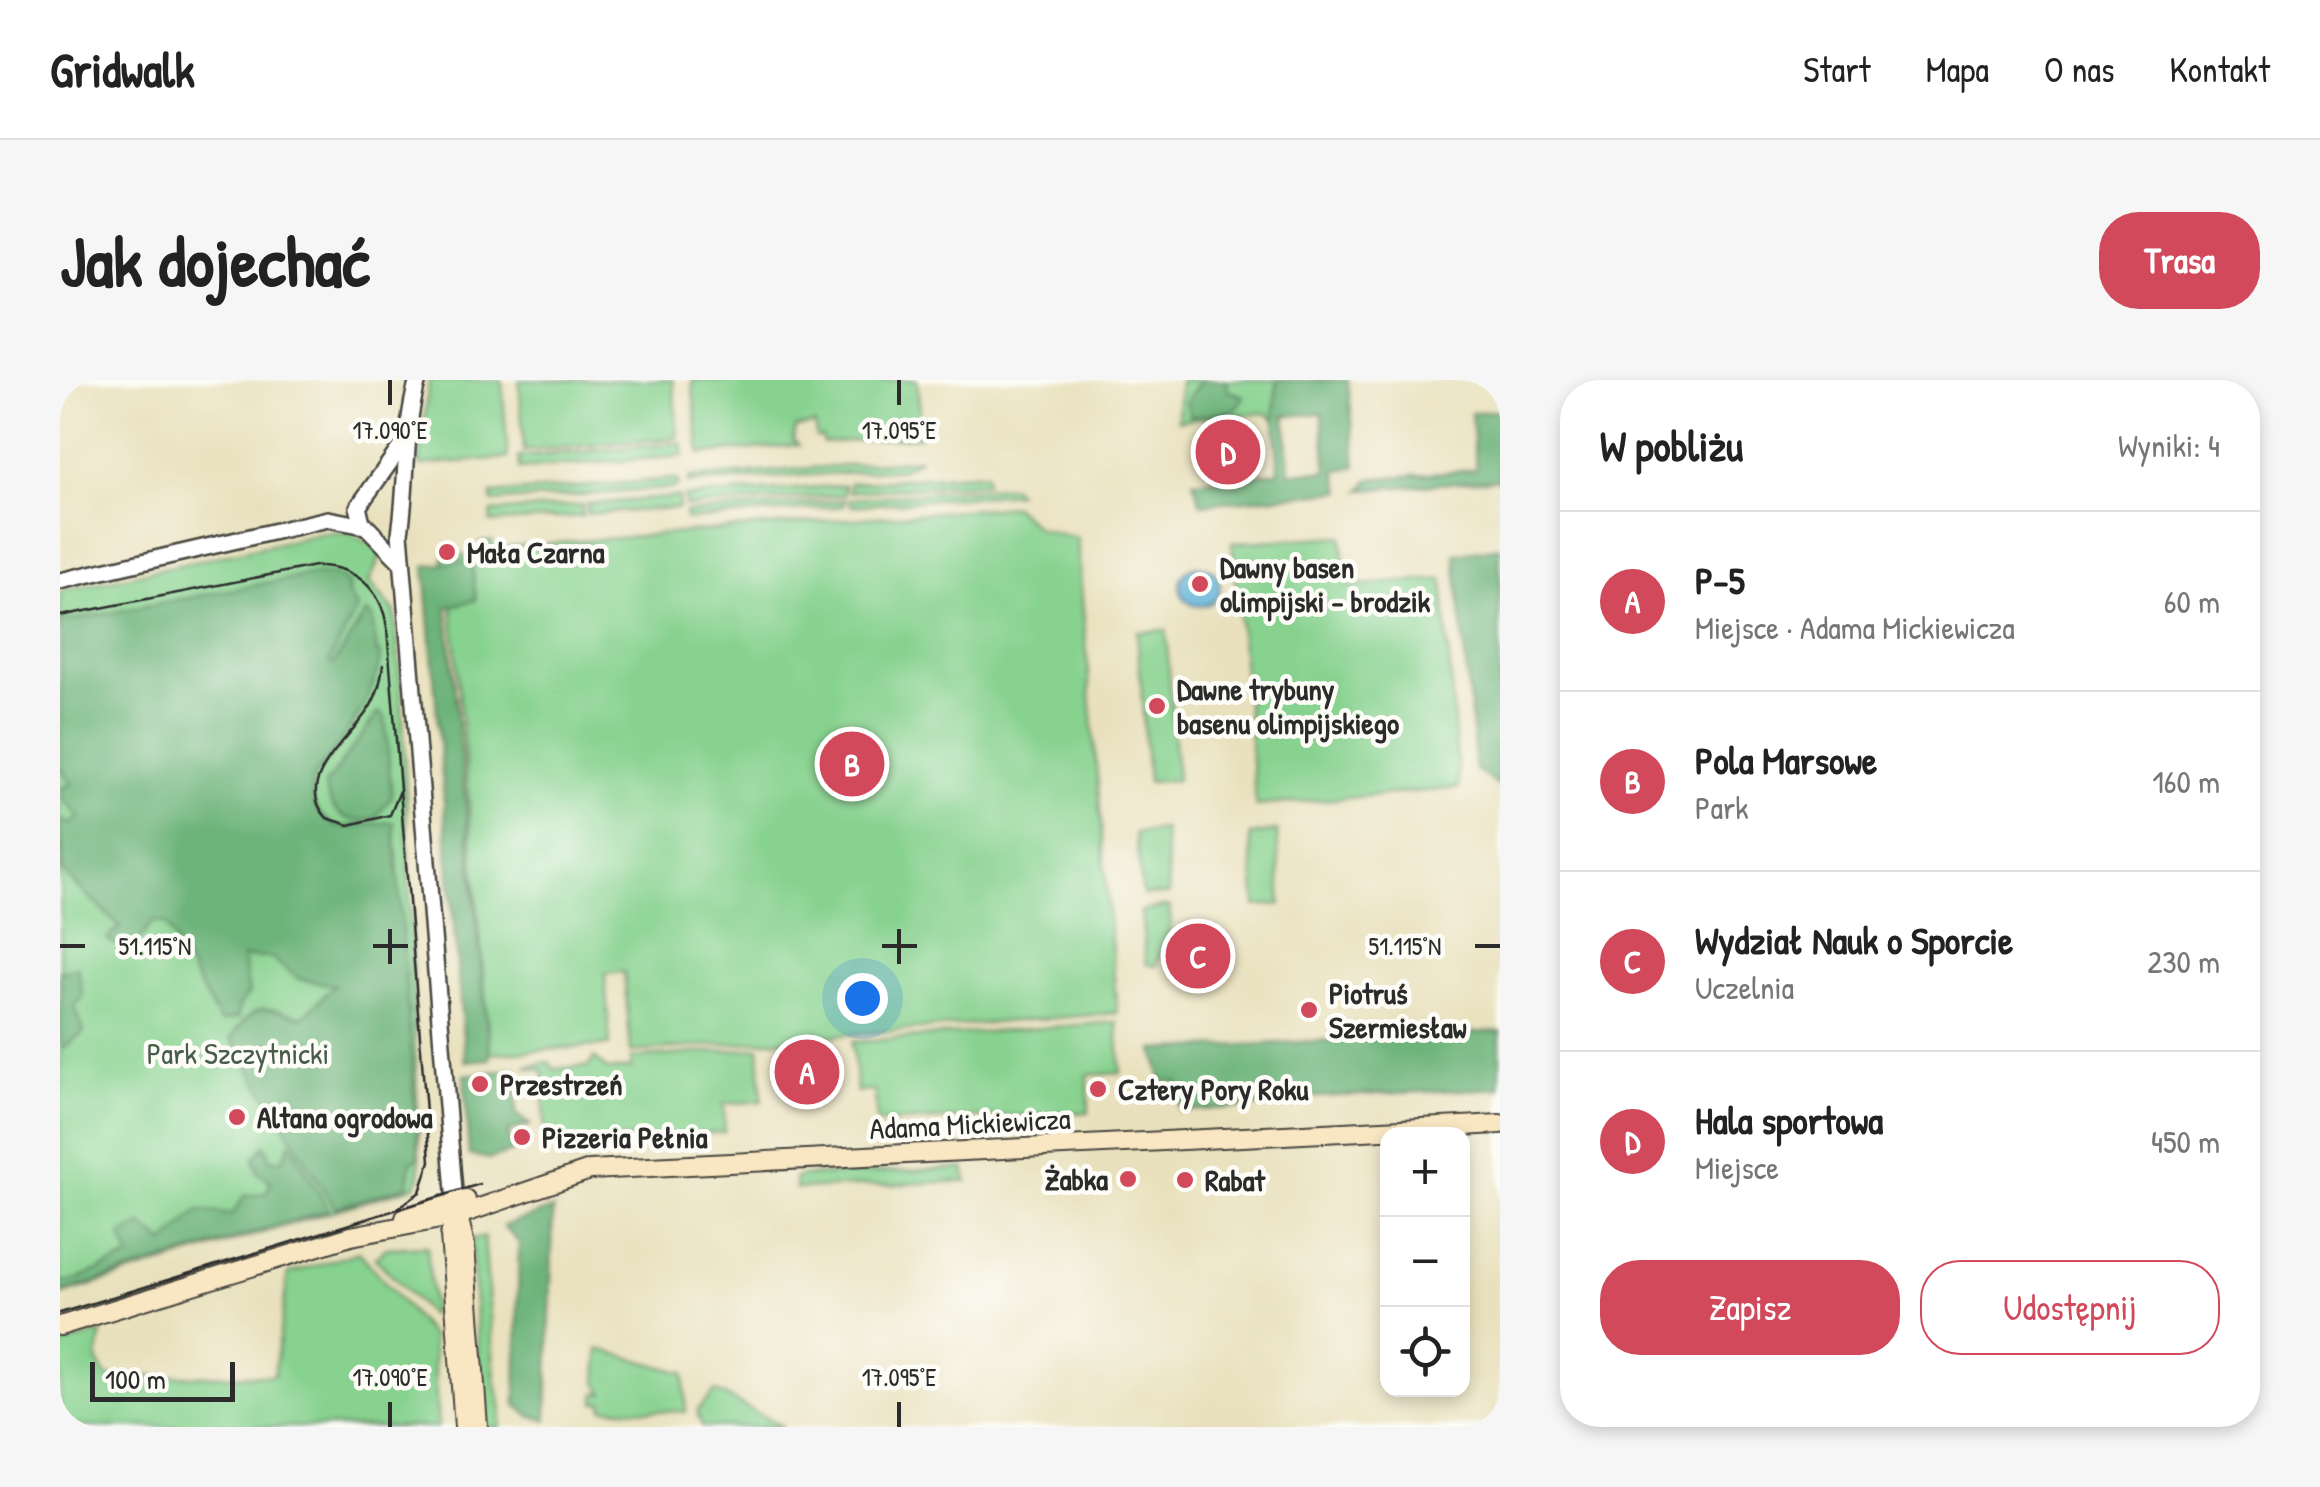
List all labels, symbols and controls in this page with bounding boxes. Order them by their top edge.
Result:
text: Gridwalk [50,37,195,102]
text: Start [1803,46,1871,93]
text: Mapa [1926,46,1989,93]
text: O nas [2044,46,2114,93]
text: Kontakt [2169,46,2270,93]
button: Trasa [2099,212,2260,309]
text: Jak dojechać [60,213,369,308]
text: 17.090°E [352,413,428,447]
text: 17.095°E [862,413,936,447]
pin: D [1196,414,1260,490]
text: W pobliżu [1600,417,1743,474]
text: Wyniki: 4 [2118,424,2220,467]
place label: Mała Czarna [467,532,605,572]
marker: Mała Czarna [436,541,458,563]
place label: Dawny basen olimpijski - brodzik [1220,547,1431,622]
text: P-5 [1695,554,1745,606]
marker: Dawny basen olimpijski - brodzik [1189,573,1211,595]
text: A [1625,580,1640,623]
text: 60 m [2164,580,2220,623]
text: Miejsce · Adama Mickiewicza [1695,606,2015,649]
place label: Dawne trybuny basenu olimpijskiego [1177,669,1399,744]
marker: Dawne trybuny basenu olimpijskiego [1146,695,1168,717]
pin: B [820,726,884,802]
text: Pola Marsowe [1695,734,1877,786]
text: B [1624,760,1641,803]
text: 160 m [2152,760,2220,803]
text: Park [1695,786,1749,829]
text: Wydział Nauk o Sporcie [1695,914,2013,966]
pin: C [1166,918,1230,994]
text: 51.115°N [119,929,191,963]
text: 51.115°N [1369,929,1441,963]
text: C [1624,940,1641,983]
text: 230 m [2147,940,2220,983]
text: Uczelnia [1695,966,1794,1009]
your location [837,973,888,1024]
place label: Piotruś Szermiesław [1329,973,1467,1047]
marker: Piotruś Szermiesław [1298,999,1320,1021]
park label: Park Szczytnicki [147,1033,329,1073]
pin: A [774,1034,840,1110]
place label: Przestrzeń [500,1064,623,1104]
place label: Cztery Pory Roku [1118,1069,1309,1110]
marker: Przestrzeń [469,1073,491,1095]
marker: Cztery Pory Roku [1087,1078,1109,1100]
text: Hala sportowa [1695,1094,1883,1146]
place label: Altana ogrodowa [257,1097,433,1138]
street label: Adama Mickiewicza [868,1098,1072,1148]
marker: Altana ogrodowa [226,1106,248,1128]
place label: Pizzeria Pełnia [542,1117,708,1157]
text: D [1625,1120,1640,1163]
text: 450 m [2151,1120,2220,1163]
marker: Pizzeria Pełnia [511,1126,533,1148]
map controls [1380,1127,1470,1397]
button: + [1380,1127,1470,1217]
text: Miejsce [1695,1146,1779,1189]
place label: Żabka [1044,1159,1108,1199]
place label: Rabat [1205,1160,1267,1200]
marker: Żabka [1117,1168,1139,1190]
marker: Rabat [1174,1169,1196,1191]
button: − [1380,1217,1470,1307]
button: Zapisz [1600,1260,1900,1355]
button: Udostępnij [1920,1260,2220,1355]
button: locate [1380,1307,1470,1397]
scale bar [90,1357,235,1401]
text: 100 m [105,1360,166,1398]
text: 17.090°E [352,1360,428,1394]
text: 17.095°E [862,1360,936,1394]

